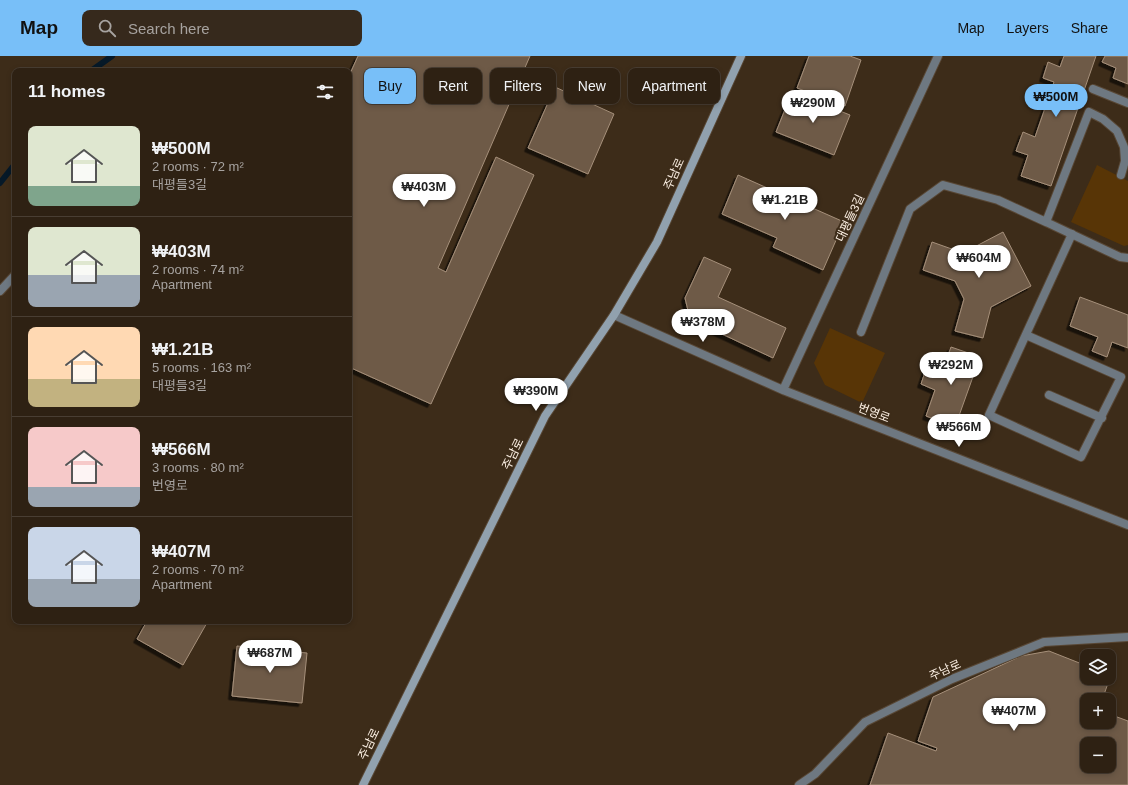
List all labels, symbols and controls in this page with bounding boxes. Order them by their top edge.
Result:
search box [82,10,362,46]
text: Map [20,17,58,38]
icon: search [96,17,118,39]
text: Search here [128,20,210,37]
text: Map [957,20,985,36]
text: Layers [1007,20,1049,36]
text: Share [1071,20,1108,36]
chip: Buy [364,68,416,104]
chip: Rent [424,68,482,104]
chip: Filters [490,68,556,104]
chip: New [564,68,620,104]
chip: Apartment [628,68,720,104]
icon: filters [314,81,336,103]
text: 11 homes [28,82,106,101]
pin: ₩500M [1028,84,1084,118]
text: ₩500M [1034,89,1078,104]
pin: ₩290M [785,90,841,124]
text: ₩290M [791,95,835,110]
text: ₩500M [152,139,211,158]
icon: home [60,142,108,190]
street label: 주남로 [661,156,687,192]
text: 2 rooms · 72 m² [152,159,244,174]
pin: ₩403M [396,174,452,208]
text: 대평들3길 [152,177,207,192]
text: ₩403M [402,179,446,194]
pin: ₩1.21B [752,187,818,221]
text: ₩1.21B [762,192,808,207]
street label: 대평들3길 [833,192,867,244]
text: ₩403M [152,242,211,261]
icon: home [60,243,108,291]
pin: ₩604M [951,245,1007,279]
text: ₩604M [957,250,1001,265]
text: 2 rooms · 74 m² [152,262,244,277]
text: Apartment [152,277,212,292]
pin: ₩378M [675,309,731,343]
text: ₩378M [681,314,725,329]
text: ₩1.21B [152,340,213,359]
icon: home [60,343,108,391]
pin: ₩292M [923,352,979,386]
text: ₩292M [929,357,973,372]
text: 5 rooms · 163 m² [152,360,251,375]
text: 대평들3길 [152,378,207,393]
pin: ₩390M [508,378,564,412]
text: ₩390M [514,383,558,398]
street label: 번영로 [856,401,892,425]
pin: ₩566M [931,414,987,448]
text: ₩566M [937,419,981,434]
street label: 주남로 [499,436,527,472]
text: ₩566M [152,440,211,459]
icon: home [60,443,108,491]
text: 3 rooms · 80 m² [152,460,244,475]
text: 번영로 [152,478,188,493]
text: ₩407M [152,542,211,561]
icon: home [60,543,108,591]
text: 2 rooms · 70 m² [152,562,244,577]
text: Apartment [152,577,212,592]
pin: ₩687M [242,640,298,674]
text: ₩687M [248,645,292,660]
map controls [1080,649,1116,773]
button: layers [1080,649,1116,685]
street label: 주남로 [927,657,963,683]
button: + [1080,693,1116,729]
pin: ₩407M [986,698,1042,732]
text: ₩407M [992,703,1036,718]
street label: 주남로 [355,726,383,762]
button: − [1080,737,1116,773]

